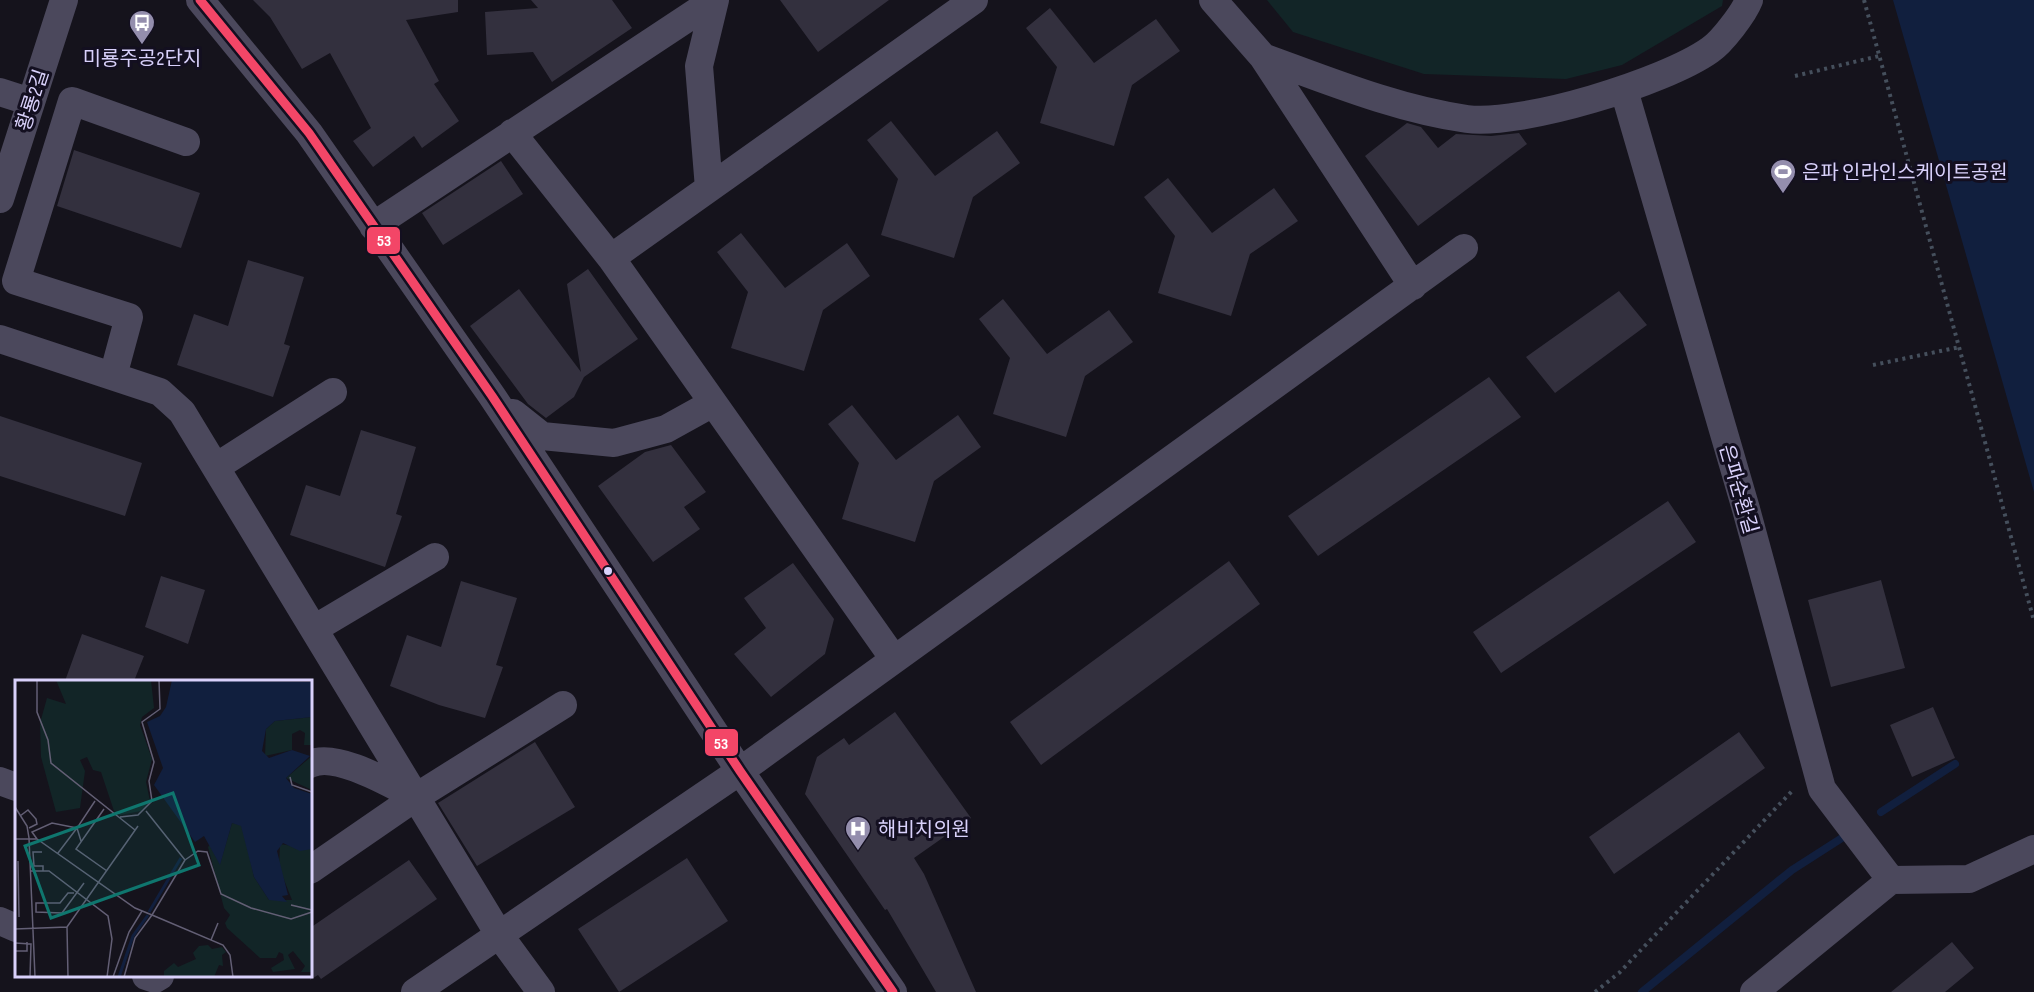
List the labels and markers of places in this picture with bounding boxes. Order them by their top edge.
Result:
bus stop icon: 미룡주공2단지 [127,8,157,46]
place label: 미룡주공2단지 [83,47,201,71]
sports icon: 은파 인라인스케이트공원 [1768,157,1798,195]
place label: 은파 인라인스케이트공원 [1802,161,2008,185]
unlabelled marker [602,565,614,577]
hospital icon: 해비치의원 [843,814,873,852]
place label: 해비치의원 [878,818,970,842]

